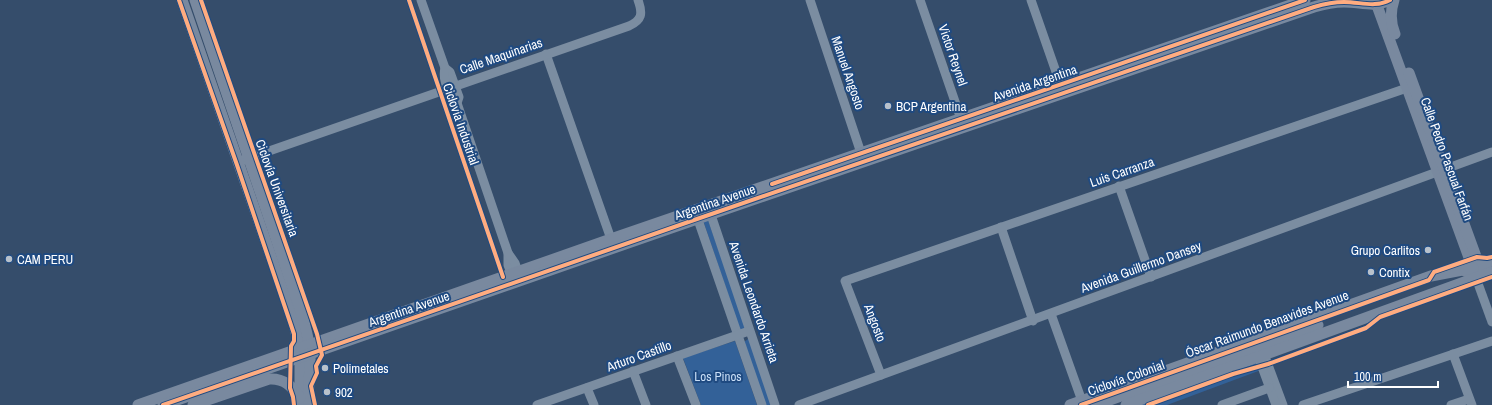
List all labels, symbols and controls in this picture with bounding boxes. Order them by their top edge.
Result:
street label: Victor Reynel [935,22,971,88]
street label: Calle Maquinarias [457,34,545,78]
street label: Manuel Angosto [828,34,869,112]
street label: Avenida Argentina [990,61,1079,106]
street label: Ciclovía Industrial [439,81,483,167]
street label: Calle Pedro Pascual Farfán [1417,95,1477,223]
place label: BCP Argentina [896,98,966,115]
marker: BCP Argentina [883,101,893,111]
street label: Ciclovía Universitaria [251,137,303,239]
street label: Luis Carranza [1088,153,1156,191]
street label: Argentina Avenue [671,180,758,224]
street label: Avenida Guillermo Dansey [1077,237,1204,297]
street label: Avenida Leondardo Arrieta [725,238,783,365]
place label: Grupo Carlitos [1351,242,1420,259]
marker: Grupo Carlitos [1423,245,1433,255]
place label: CAM PERU [17,251,73,268]
marker: CAM PERU [4,254,14,264]
place label: Contix [1379,264,1410,281]
marker: Contix [1366,267,1376,277]
street label: Argentina Avenue [365,287,452,331]
street label: Óscar Raimundo Benavides Avenue [1183,287,1351,361]
street label: Angosto [860,301,890,344]
street label: Arturo Castillo [603,336,674,376]
street label: Ciclovía Colonial [1085,356,1167,400]
place label: Polimetales [333,360,389,377]
marker: Polimetales [320,363,330,373]
scale bar [1348,363,1438,389]
park label: Los Pinos [694,368,742,385]
text: 100 m [1354,369,1381,385]
place label: 902 [335,384,353,401]
marker: 902 [322,387,332,397]

